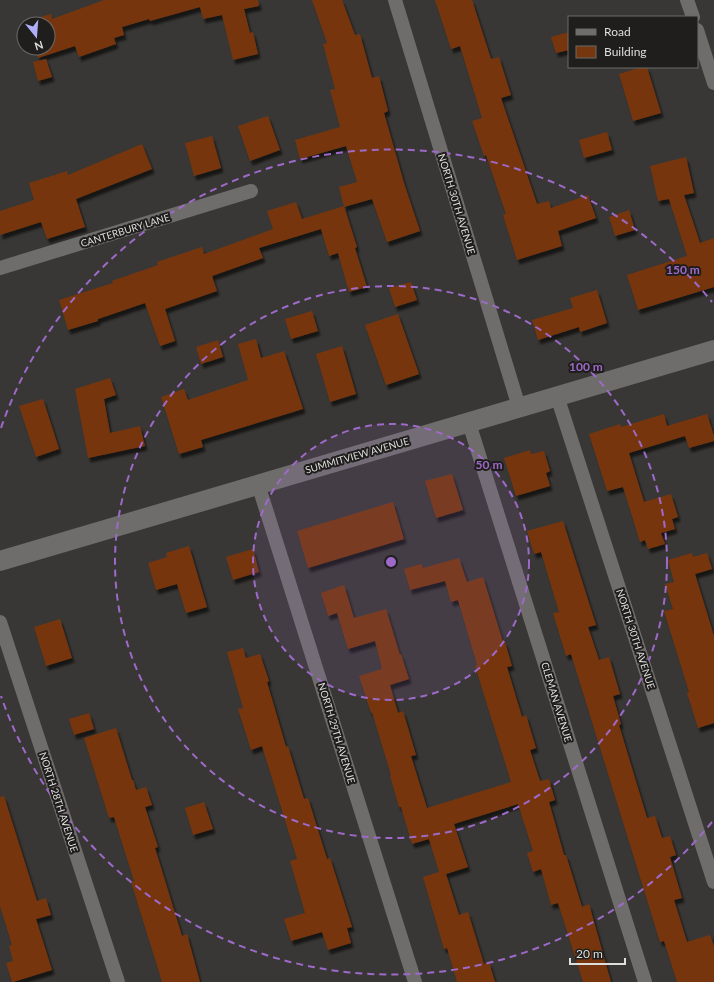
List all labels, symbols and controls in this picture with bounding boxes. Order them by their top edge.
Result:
north arrow [16,16,56,56]
legend [568,16,698,68]
text: Road [604,24,631,39]
text: N [33,39,45,53]
text: Building [604,44,647,59]
street label: NORTH 30TH AVENUE [436,152,478,256]
street label: CANTERBURY LANE [79,211,171,249]
text: 150 m [666,262,700,277]
text: 100 m [569,359,603,374]
street label: SUMMITVIEW AVENUE [304,434,410,476]
text: 50 m [476,457,502,472]
centre of rings [384,555,398,569]
street label: NORTH 30TH AVENUE [614,587,658,691]
street label: CLEMAN AVENUE [539,661,575,744]
street label: NORTH 29TH AVENUE [316,681,358,785]
street label: NORTH 28TH AVENUE [37,750,81,854]
scale bar [570,940,625,966]
text: 20 m [576,946,603,961]

